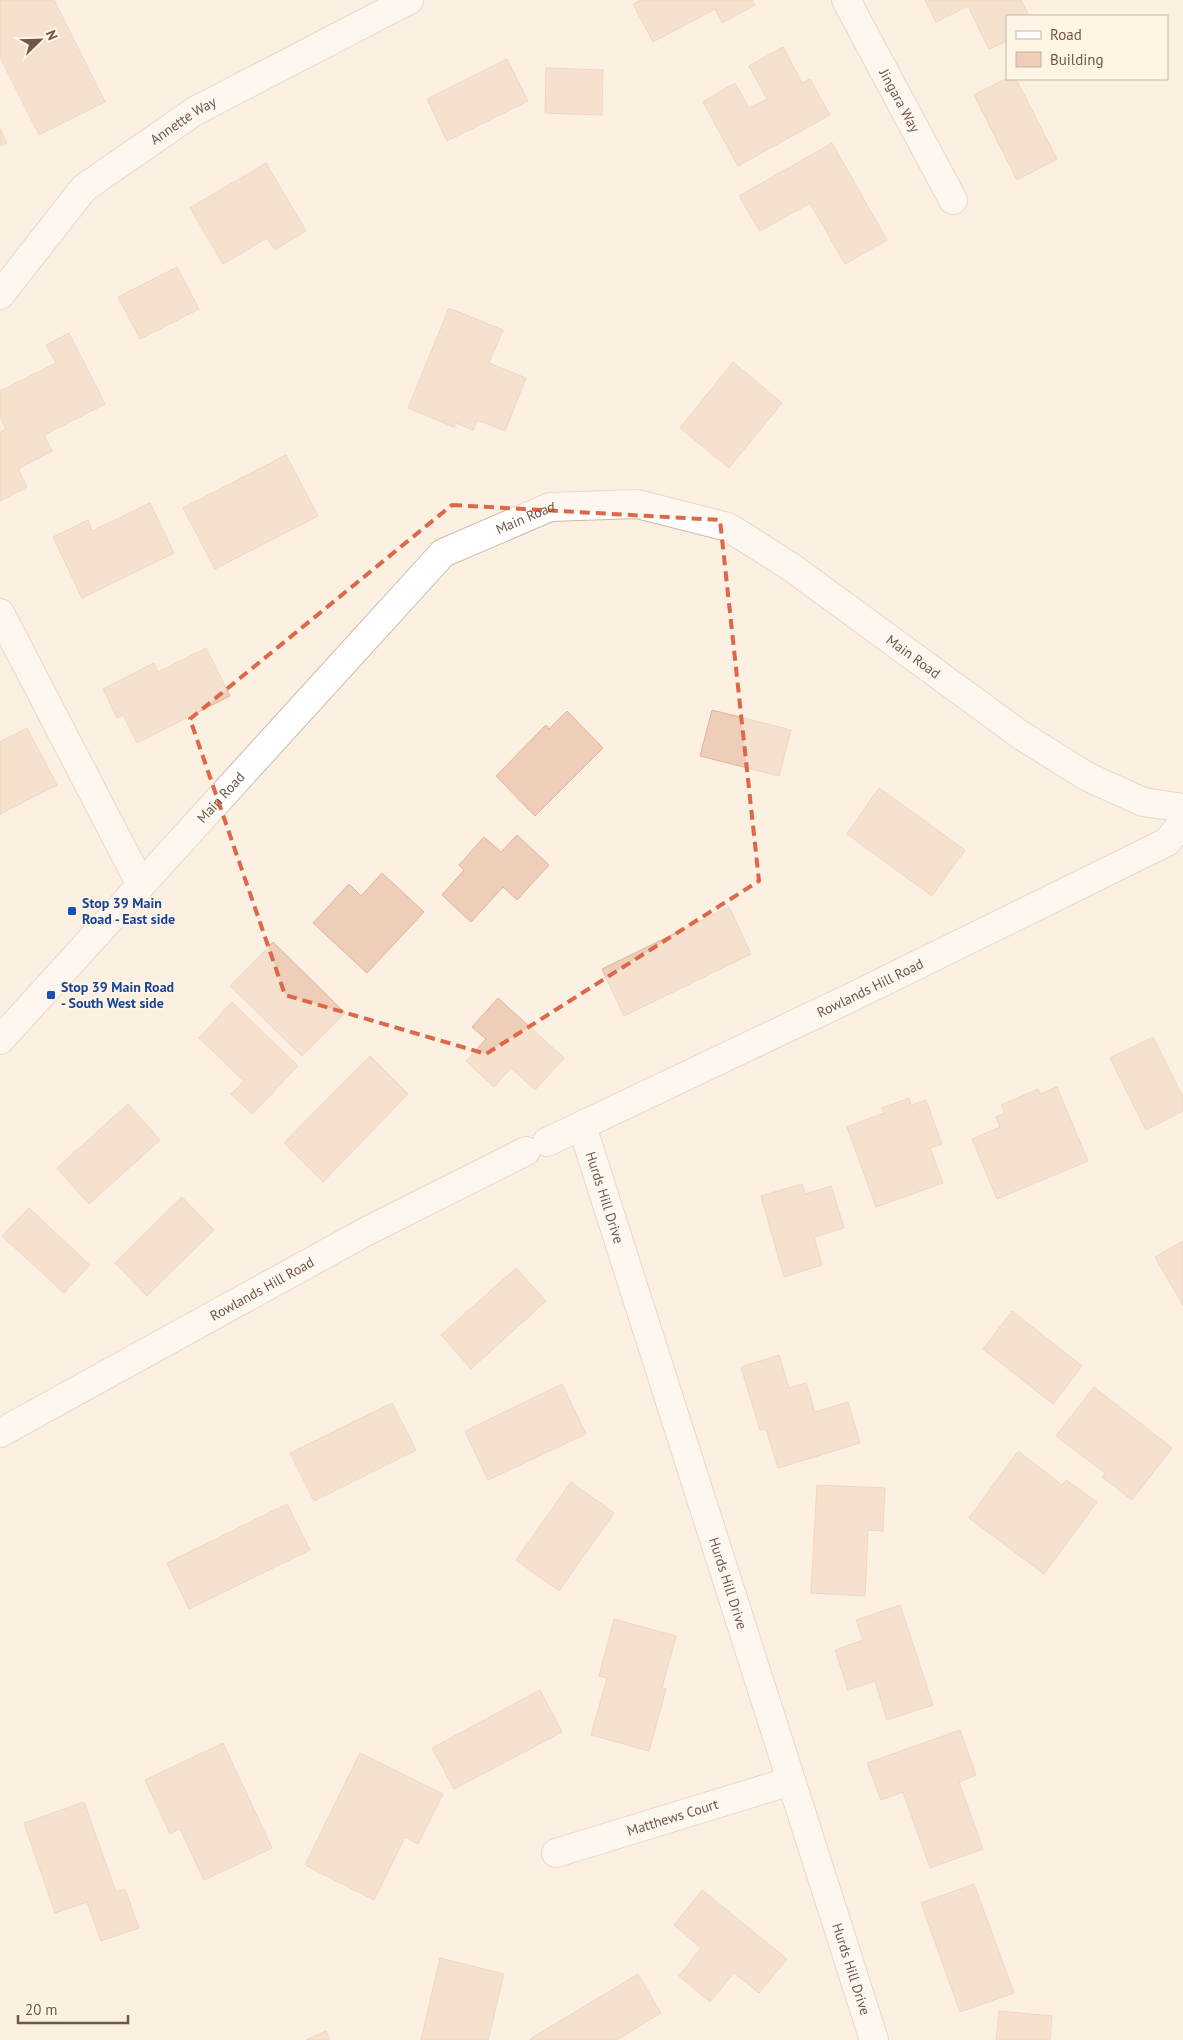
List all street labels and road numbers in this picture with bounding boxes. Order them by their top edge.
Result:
street label: Jingara Way [875,65,924,136]
street label: Annette Way [147,92,219,148]
street label: Main Road [493,498,555,538]
street label: Main Road [883,631,944,682]
street label: Main Road [193,768,249,827]
street label: Rowlands Hill Road [814,954,926,1021]
street label: Hurds Hill Drive [582,1149,628,1246]
street label: Rowlands Hill Road [207,1253,317,1325]
street label: Hurds Hill Drive [705,1535,751,1631]
street label: Matthews Court [625,1795,721,1840]
street label: Hurds Hill Drive [828,1921,874,2017]

